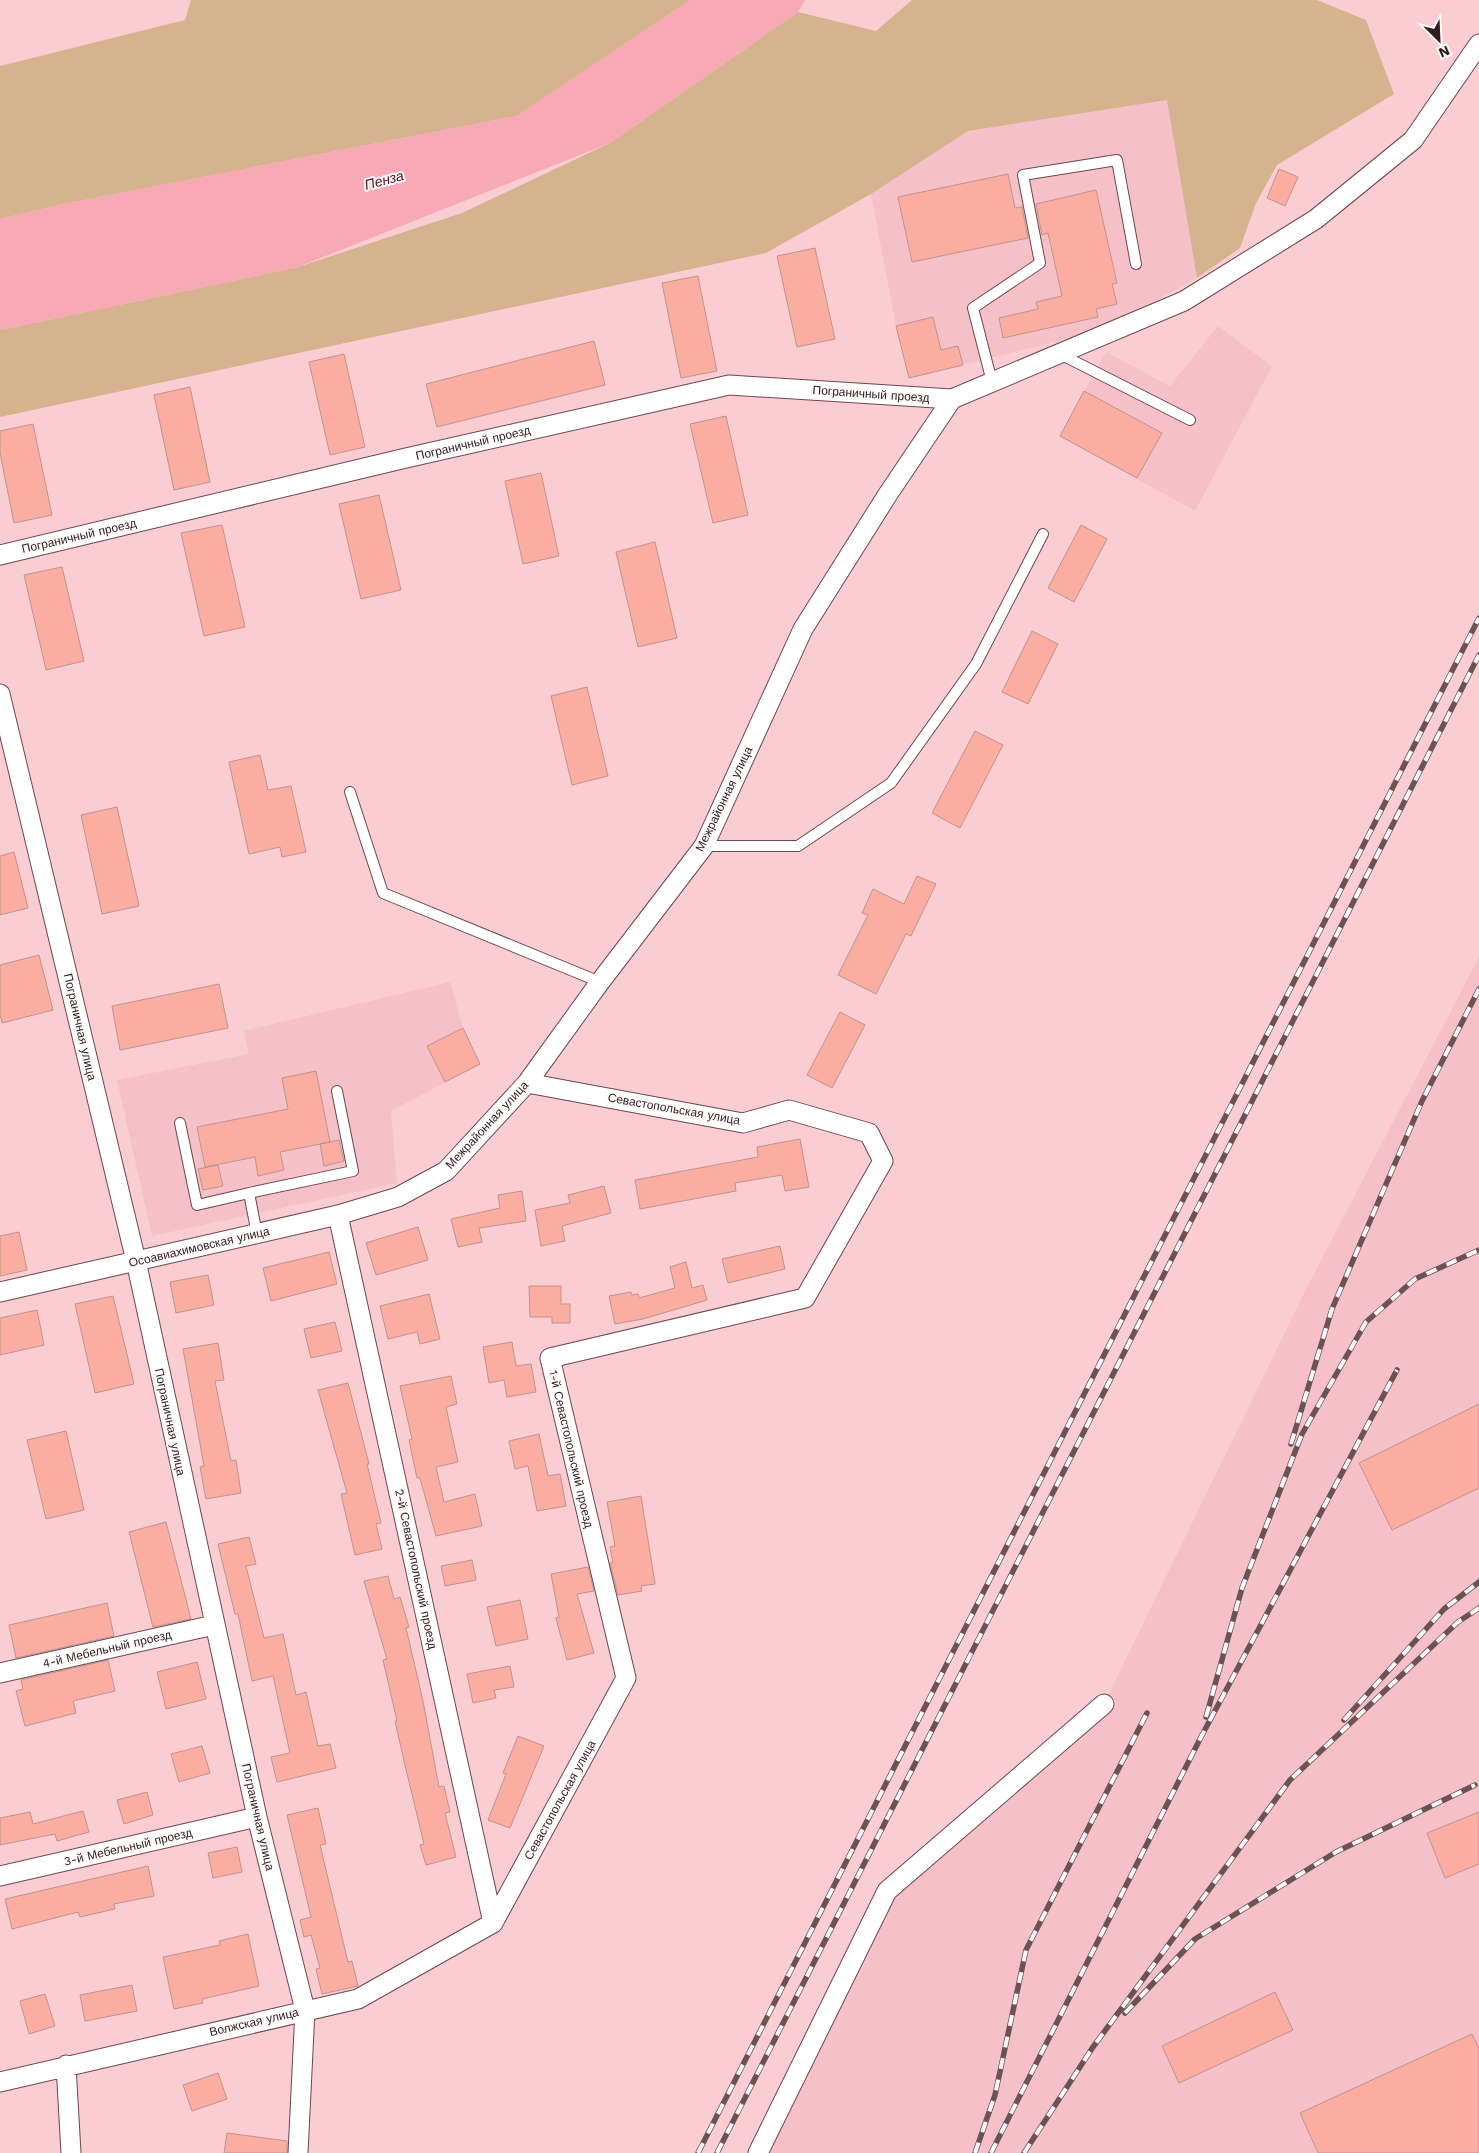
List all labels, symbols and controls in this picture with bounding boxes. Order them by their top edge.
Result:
north arrow [1414,15,1464,65]
text: N [1436,42,1452,61]
water label: Пенза [363,167,405,193]
street label: Пограничный проезд [812,383,930,405]
street label: Пограничный проезд [414,423,532,463]
street label: Пограничный проезд [20,516,138,556]
street label: Межрайонная улица [693,744,756,854]
street label: Пограничная улица [61,972,99,1082]
street label: Межрайонная улица [443,1078,532,1172]
street label: Севастопольская улица [607,1090,742,1128]
street label: Осоавиахимовская улица [127,1224,271,1270]
street label: Пограничная улица [152,1367,188,1477]
street label: 1-й Севастопольский проезд [546,1369,596,1529]
street label: 2-й Севастопольский проезд [392,1488,440,1650]
street label: 4-й Мебельный проезд [41,1627,173,1671]
street label: Севастопольская улица [521,1738,599,1862]
street label: Пограничная улица [239,1762,277,1872]
street label: 3-й Мебельный проезд [62,1825,194,1869]
street label: Волжская улица [208,2005,300,2039]

